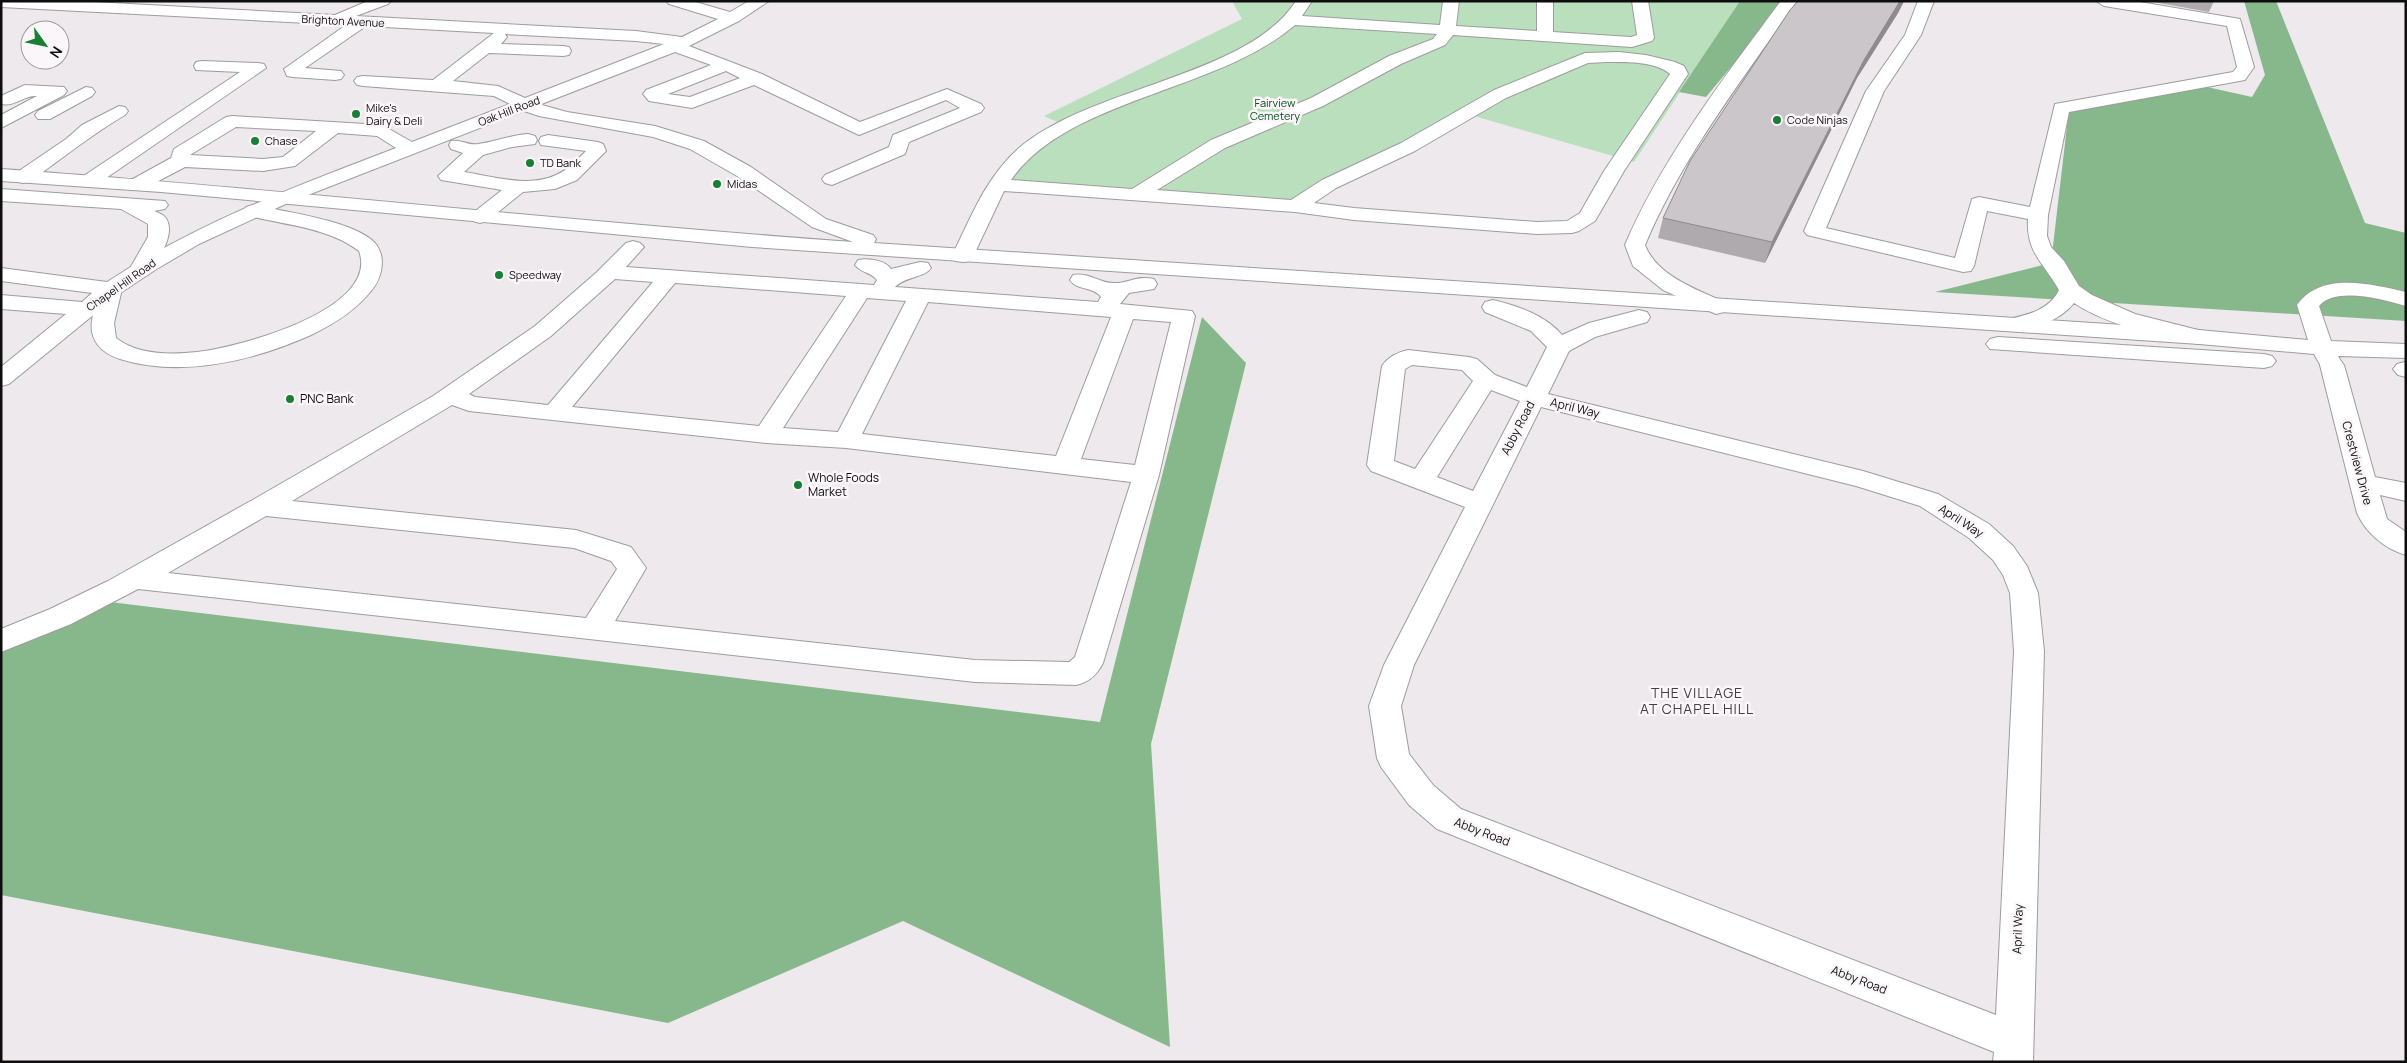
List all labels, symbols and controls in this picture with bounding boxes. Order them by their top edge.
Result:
street label: Brighton Avenue [301,11,386,30]
north arrow [20,20,70,70]
text: N [46,43,67,62]
street label: Oak Hill Road [476,92,542,129]
park label: Fairview Cemetery [1250,95,1300,123]
place label: Mike's Dairy & Deli [366,100,422,128]
marker: Mike's Dairy & Deli [350,108,362,120]
place label: Code Ninjas [1787,112,1848,127]
marker: Code Ninjas [1771,114,1783,126]
place label: Chase [265,133,298,148]
marker: Chase [249,135,261,147]
place label: TD Bank [540,155,582,170]
marker: TD Bank [524,157,536,169]
place label: Midas [727,176,757,191]
marker: Midas [711,178,723,190]
street label: Chapel Hill Road [83,255,158,314]
place label: Speedway [509,267,562,282]
marker: Speedway [493,269,505,281]
place label: PNC Bank [300,390,355,407]
marker: PNC Bank [284,393,296,405]
street label: April Way [1549,393,1602,422]
street label: Abby Road [1497,398,1538,458]
street label: Crestview Drive [2338,419,2377,507]
place label: Whole Foods Market [808,469,879,500]
marker: Whole Foods Market [792,479,804,491]
street label: April Way [1936,500,1988,542]
district label: THE VILLAGE AT CHAPEL HILL [1640,683,1754,718]
street label: Abby Road [1452,813,1513,850]
street label: April Way [2008,903,2027,954]
street label: Abby Road [1829,961,1890,998]

